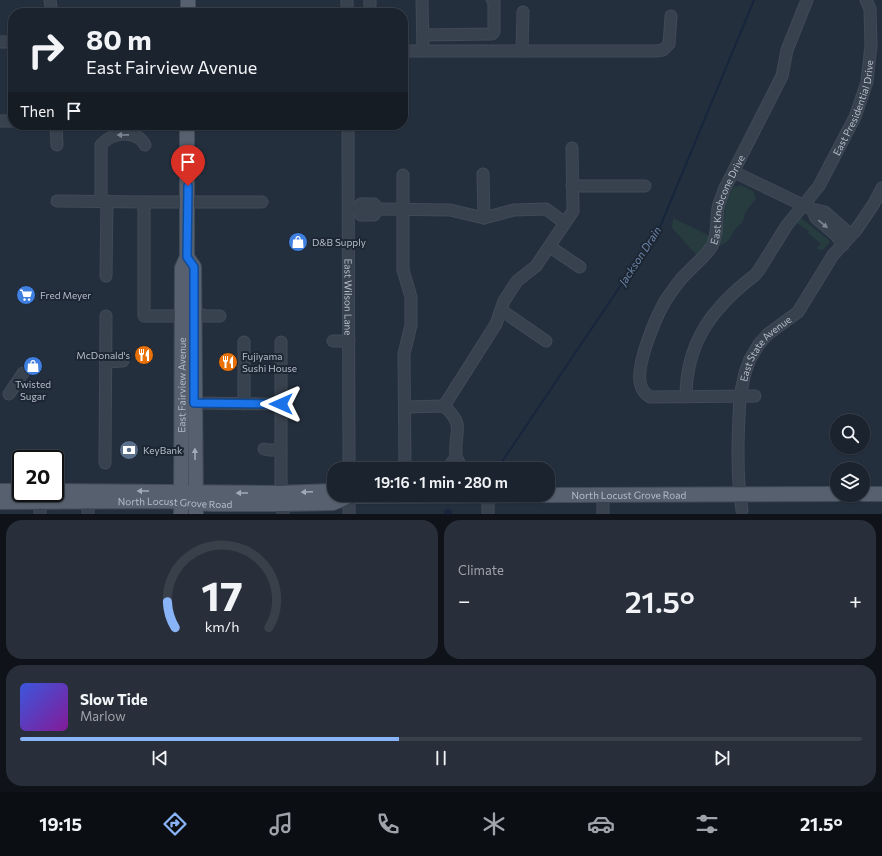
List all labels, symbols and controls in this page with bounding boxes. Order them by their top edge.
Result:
text: 80 m [86,22,152,56]
icon: right [20,24,72,76]
text: East Fairview Avenue [86,56,257,78]
street label: East Presidential Drive [830,59,875,157]
icon: arrive [63,100,85,122]
text: Then [20,102,55,120]
one-way arrow [116,132,129,138]
pin [171,145,205,186]
icon: arrive [177,151,199,173]
street label: East Knobcone Drive [707,153,747,246]
one-way arrow [817,220,828,229]
water label: Jackson Drain [615,224,664,289]
shop icon: D&B Supply [287,231,309,253]
place label: D&B Supply [312,236,366,248]
street label: East Wilson Lane [342,258,355,336]
supermarket icon: Fred Meyer [15,284,37,306]
place label: Fred Meyer [40,289,91,301]
street label: East State Avenue [737,313,793,383]
street label: East Fairview Avenue [175,337,188,433]
restaurant icon: McDonald's [133,344,155,366]
place label: McDonald's [76,349,130,361]
place label: Fujiyama Sushi House [242,350,297,374]
restaurant icon: Fujiyama Sushi House [217,351,239,373]
shop icon: Twisted Sugar [22,355,44,377]
place label: Twisted Sugar [15,378,51,402]
position arrow [260,383,302,425]
map controls [830,414,870,502]
button: search [830,414,870,454]
bank icon: KeyBank [118,439,140,461]
place label: KeyBank [143,444,183,456]
one-way arrow [192,447,198,460]
speed limit sign: 20 [12,450,64,502]
button: layers [830,462,870,502]
text: 19:16 · 1 min · 280 m [374,473,508,491]
one-way arrow [136,488,149,494]
one-way arrow [301,488,313,495]
street label: North Locust Grove Road [571,489,686,501]
one-way arrow [235,490,248,496]
street label: North Locust Grove Road [118,495,232,510]
text: Climate [458,562,504,578]
text: 17 [201,568,243,619]
text: 21.5° [625,582,695,619]
text: − [458,587,471,614]
text: + [849,587,862,614]
text: km/h [205,616,239,634]
text: Slow Tide [80,690,148,708]
text: Marlow [80,708,126,724]
icon: previous [149,747,171,769]
icon: pause [430,747,452,769]
icon: next [711,747,733,769]
icon: directions [161,810,189,838]
icon: music [267,810,295,838]
icon: phone [374,810,402,838]
icon: climate [480,810,508,838]
icon: car [587,810,615,838]
icon: filters [693,810,721,838]
text: 19:15 [39,813,82,835]
text: 21.5° [800,813,843,835]

